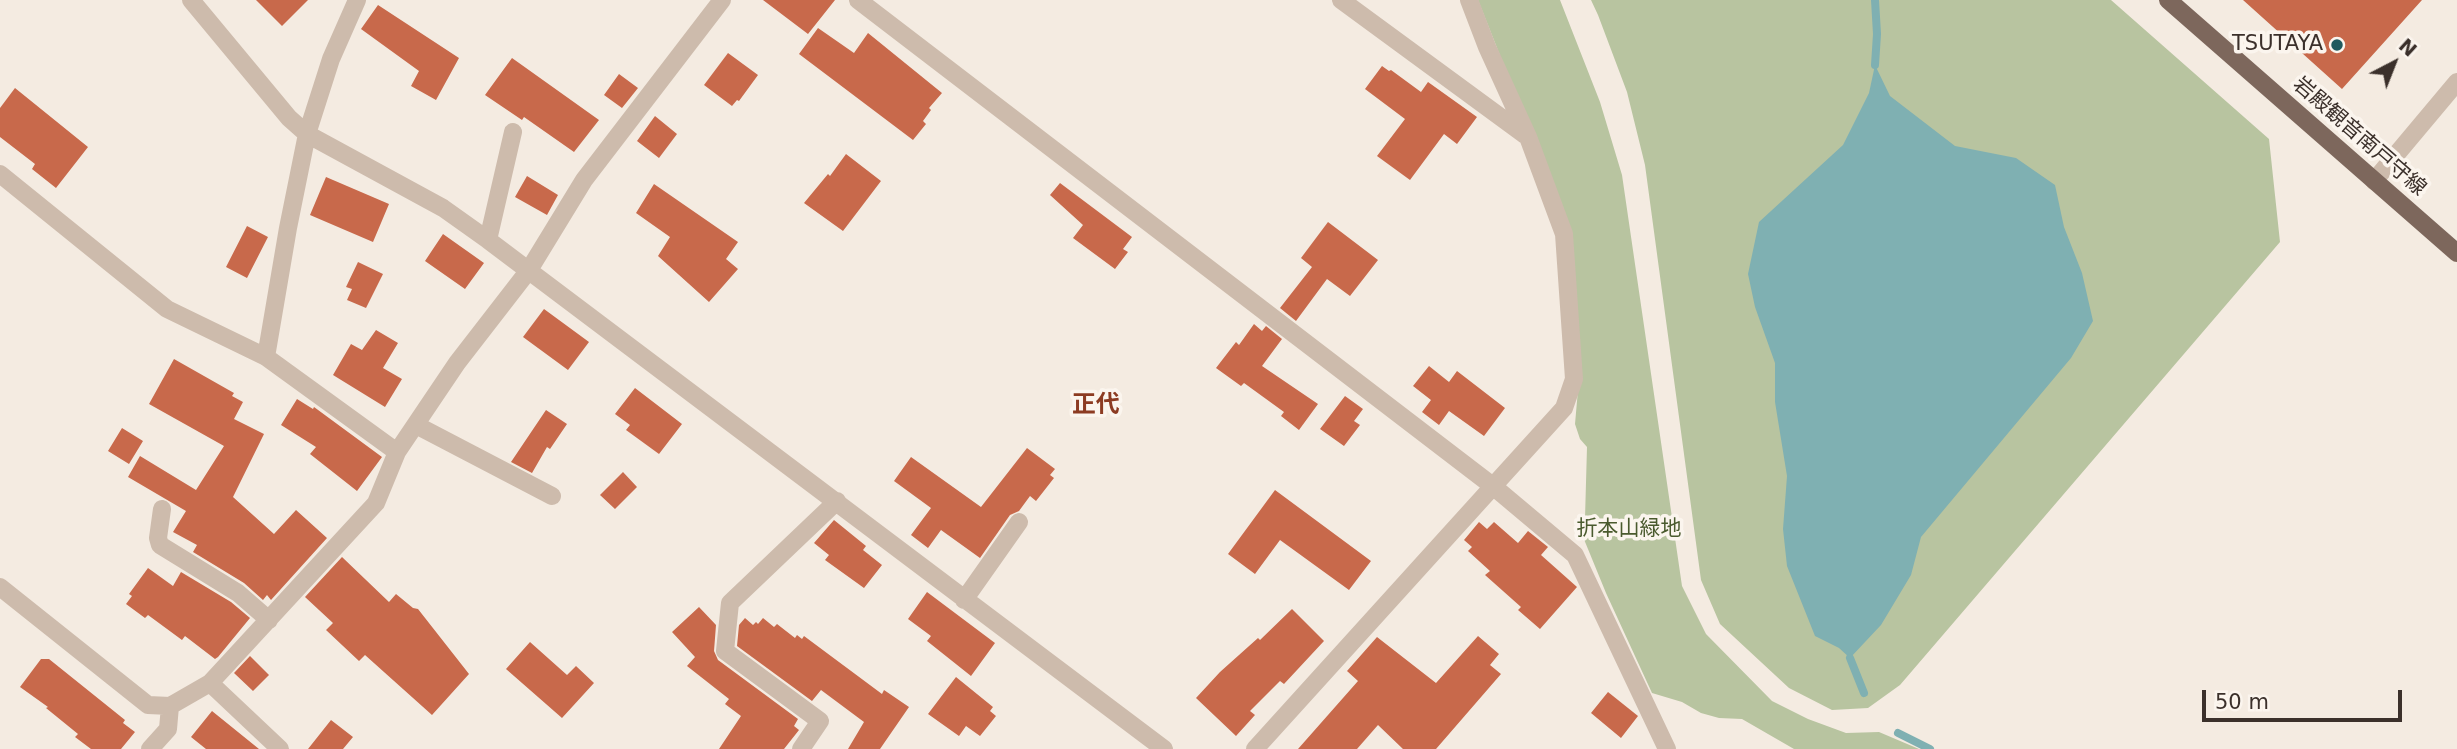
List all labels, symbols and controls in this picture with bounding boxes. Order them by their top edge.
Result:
north arrow [2359,28,2429,98]
place label: TSUTAYA [2232,32,2323,58]
text: N [2395,34,2421,61]
marker: TSUTAYA [2329,37,2345,53]
street label: 岩殿観音南戸守線 [2287,72,2431,202]
district label: 正代 [1072,392,1120,420]
park label: 折本山緑地 [1577,517,1681,543]
scale bar [2205,676,2404,720]
text: 50 m [2215,690,2269,714]

